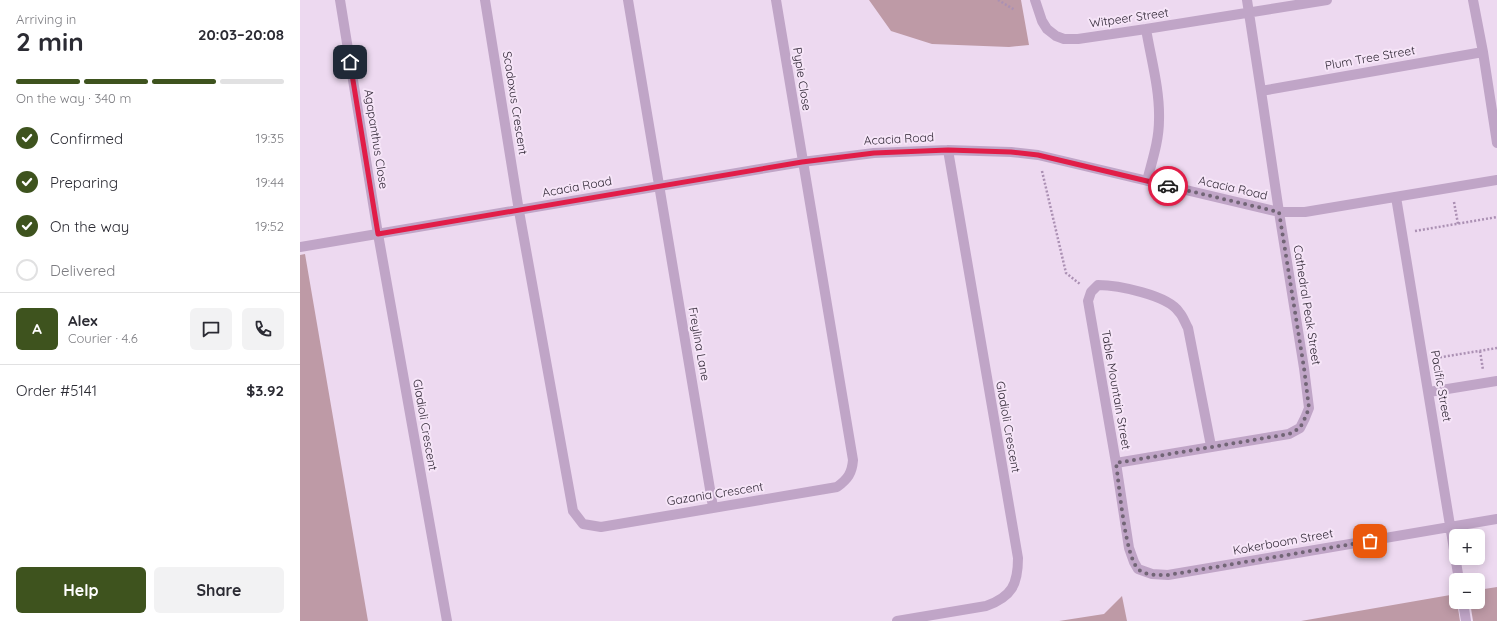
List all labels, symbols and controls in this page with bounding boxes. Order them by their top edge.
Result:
street label: Witpeer Street [1088,5,1169,30]
text: Arriving in [16,11,76,27]
text: 2 min [16,25,84,58]
text: 20:03–20:08 [198,25,284,44]
street label: Plum Tree Street [1324,42,1416,73]
pin [333,45,367,79]
street label: Pypie Close [790,46,815,112]
street label: Scadoxus Crescent [500,50,531,156]
icon: home [339,51,361,73]
street label: Agapanthus Close [361,88,392,190]
text: On the way · 340 m [16,90,131,106]
icon: check [16,127,38,149]
text: Confirmed [50,129,123,148]
street label: Acacia Road [863,129,934,148]
text: 19:35 [256,130,284,146]
courier [1148,166,1188,206]
icon: check [16,171,38,193]
street label: Acacia Road [1197,172,1269,203]
text: Preparing [50,173,118,192]
street label: Acacia Road [541,173,613,200]
text: 19:44 [256,174,284,190]
icon: car [1157,175,1179,197]
icon: check [16,215,38,237]
text: On the way [50,217,129,236]
text: 19:52 [255,218,284,234]
street label: Cathedral Peak Street [1291,244,1324,366]
text: Delivered [50,261,115,280]
street label: Freylina Lane [686,306,713,382]
button: chat [190,308,232,350]
button: phone [242,308,284,350]
text: Alex [68,311,98,330]
text: A [32,319,42,338]
street label: Table Mountain Street [1099,329,1134,451]
text: Courier · 4.6 [68,330,138,346]
street label: Pacific Street [1428,349,1455,423]
street label: Gladioli Crescent [410,378,441,472]
street label: Gladioli Crescent [993,380,1024,474]
text: Order #5141 [16,381,97,400]
text: $3.92 [246,381,284,400]
street label: Gazania Crescent [666,478,764,509]
pin [1353,524,1387,558]
street label: Kokerboom Street [1232,525,1334,558]
map controls [1449,529,1485,609]
button: + [1449,529,1485,565]
icon: bag [1359,530,1381,552]
button: Help [16,567,146,613]
button: Share [154,567,284,613]
button: − [1449,573,1485,609]

